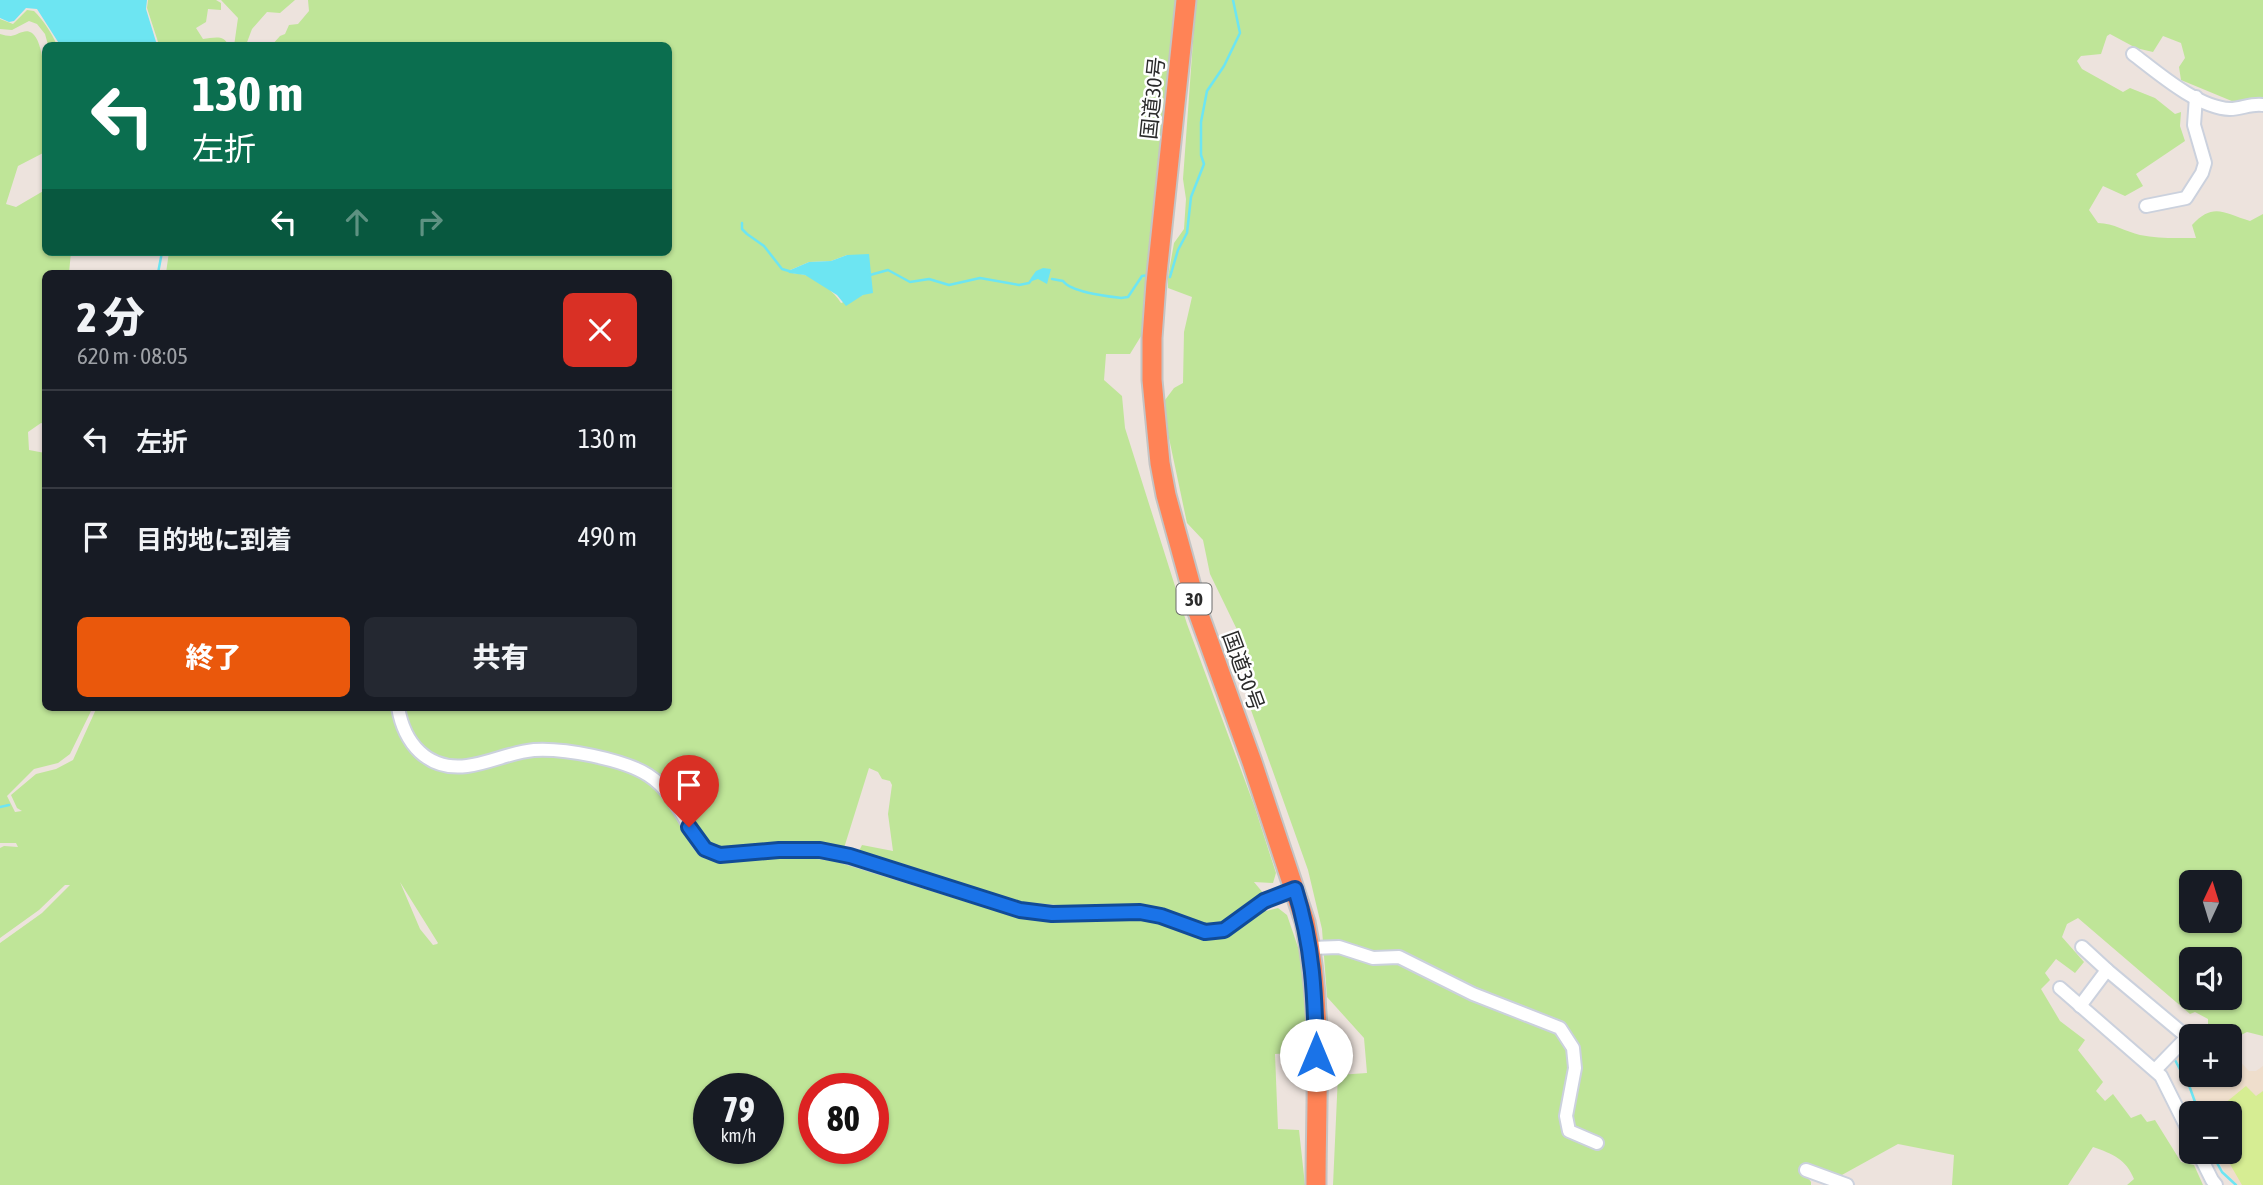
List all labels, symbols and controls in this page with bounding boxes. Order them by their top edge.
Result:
street label: 国道30号 [1136,55,1168,140]
text: 130 m [192,65,303,121]
icon: left [77,70,168,161]
text: 左折 [192,130,256,167]
icon: left [265,203,303,241]
icon: ahead [338,203,376,241]
icon: right [411,203,449,241]
text: 2 分 [77,293,145,341]
button: close [563,293,637,367]
text: 620 m · 08:05 [77,343,188,369]
icon: left [77,420,115,458]
text: 130 m [578,424,637,454]
text: 左折 [136,427,188,457]
icon: arrive [77,518,115,556]
text: 490 m [578,522,637,552]
text: 目的地に到着 [136,525,292,555]
road number: 30 [1176,584,1212,614]
button: 終了 [77,617,350,697]
button: 共有 [364,617,637,697]
street label: 国道30号 [1219,628,1269,714]
pin [659,755,719,827]
icon: arrive [670,766,708,804]
north arrow [2179,870,2242,933]
map controls [2179,870,2242,1164]
button: sound [2179,947,2242,1010]
position arrow [1279,1018,1353,1092]
button: + [2179,1024,2242,1087]
speed limit sign: 80 [798,1073,889,1164]
text: 79 [722,1089,755,1129]
button: − [2179,1101,2242,1164]
text: km/h [721,1125,756,1146]

